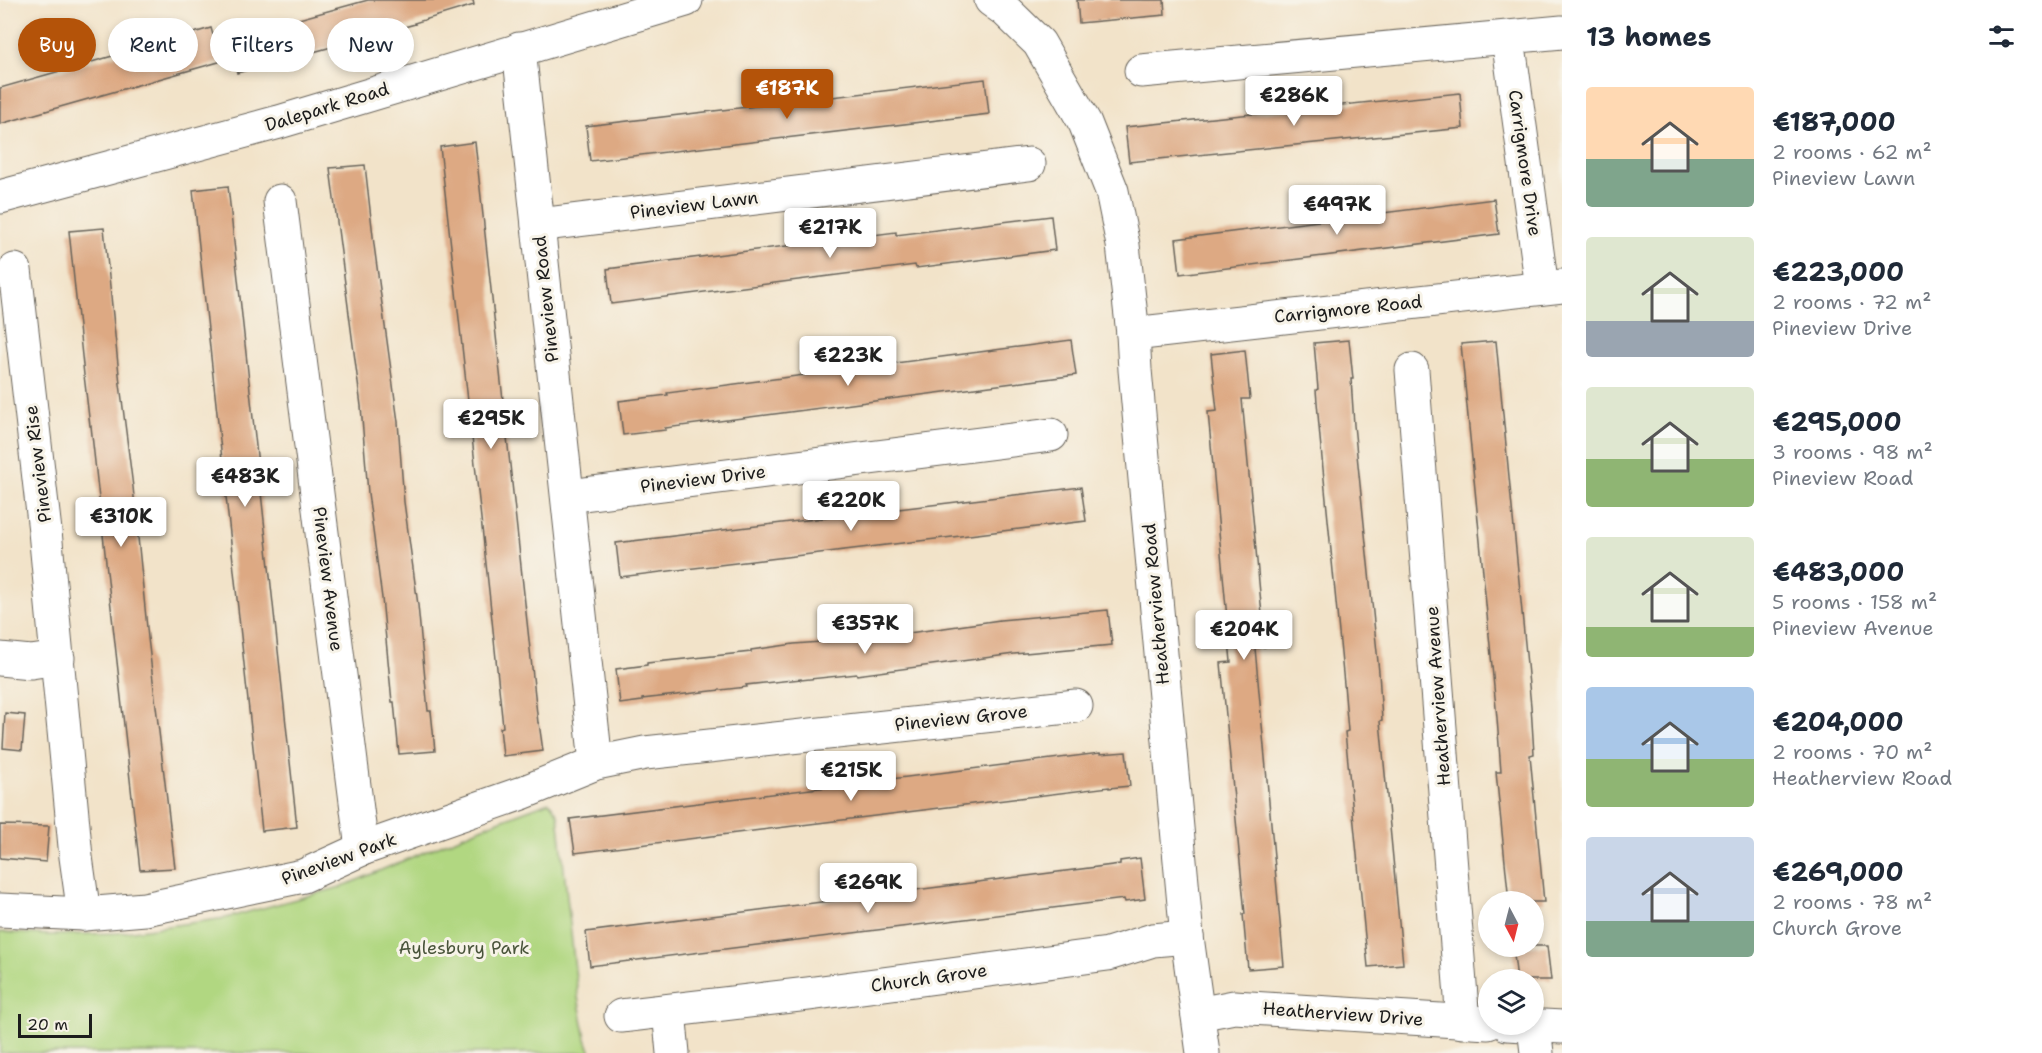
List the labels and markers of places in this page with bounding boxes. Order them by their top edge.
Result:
pin: €187K [745,69,829,120]
pin: €286K [1252,76,1336,127]
pin: €497K [1295,185,1379,236]
pin: €217K [788,208,872,259]
pin: €223K [806,336,890,387]
pin: €295K [449,399,533,450]
pin: €483K [203,457,287,508]
pin: €220K [809,481,893,532]
pin: €310K [79,497,163,548]
pin: €357K [823,604,907,655]
pin: €204K [1202,610,1286,661]
pin: €215K [809,751,893,802]
pin: €269K [826,863,910,914]

